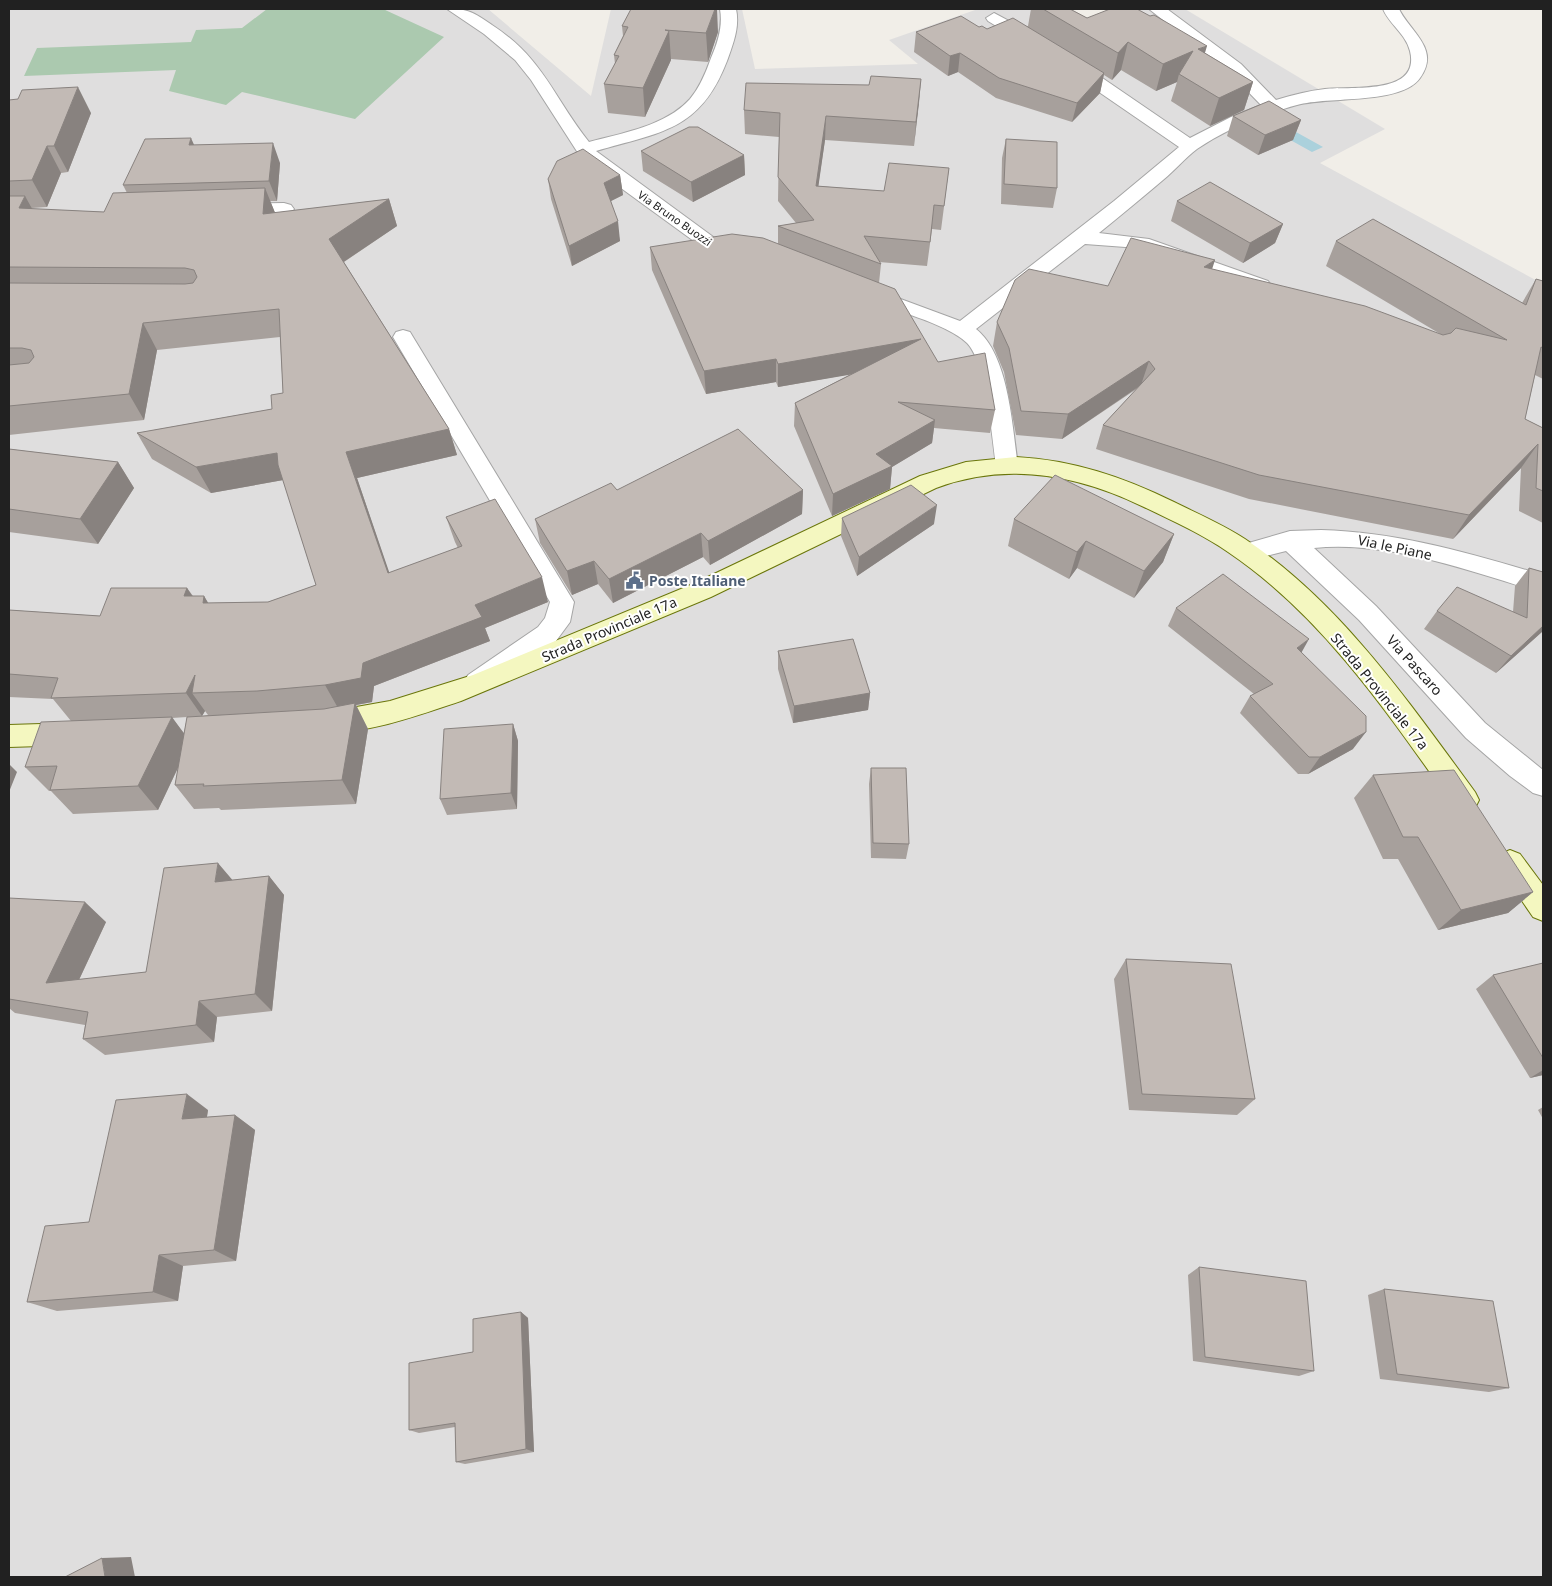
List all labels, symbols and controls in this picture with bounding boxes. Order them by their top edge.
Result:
street label: Via Bruno Buozzi [635,187,715,249]
street label: Via le Piane [1356,530,1434,564]
public building icon: Poste Italiane [625,570,645,590]
place label: Poste Italiane [649,571,746,590]
street label: Strada Provinciale 17a [539,592,679,666]
street label: Strada Provinciale 17a [1327,629,1433,753]
street label: Via Pascaro [1383,631,1447,699]

